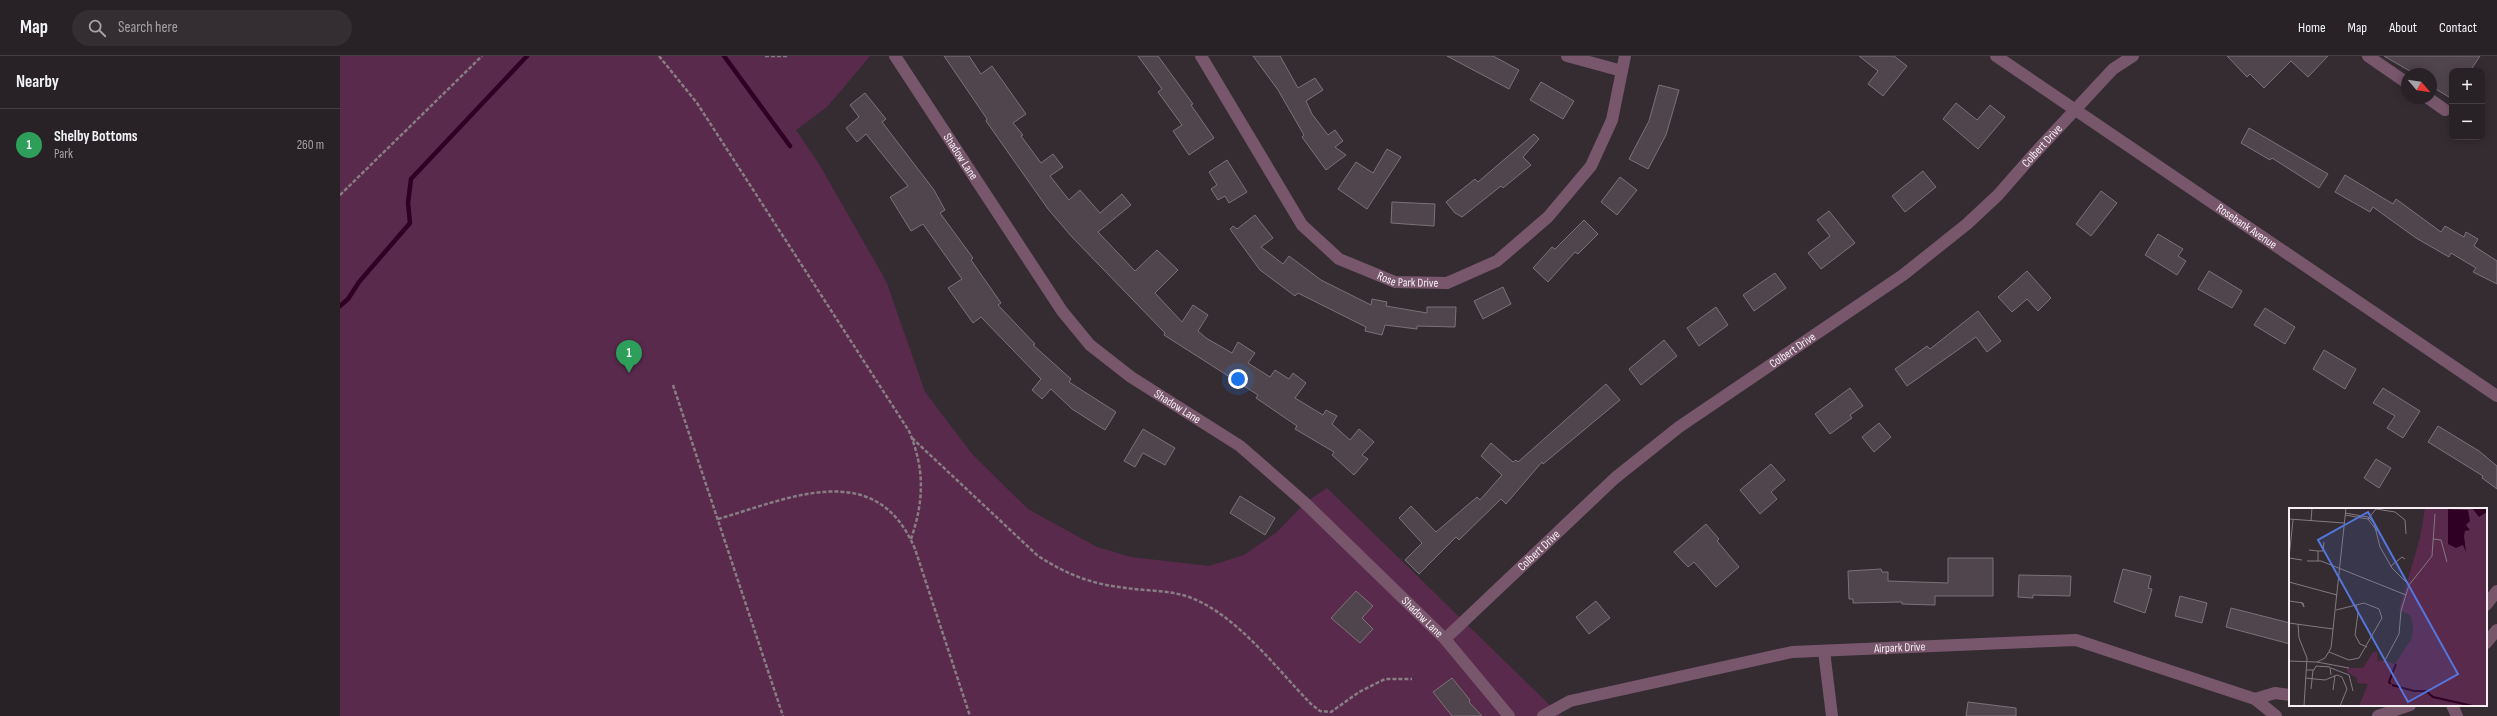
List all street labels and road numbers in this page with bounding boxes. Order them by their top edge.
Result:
street label: Colbert Drive [2019,121,2066,171]
street label: Shadow Lane [940,131,981,183]
street label: Rosebank Avenue [2213,201,2280,253]
street label: Rose Park Drive [1375,268,1439,291]
street label: Colbert Drive [1767,329,1819,372]
street label: Shadow Lane [1151,387,1204,427]
street label: Colbert Drive [1515,527,1564,574]
street label: Shadow Lane [1398,594,1446,641]
street label: Airpark Drive [1873,639,1926,657]

